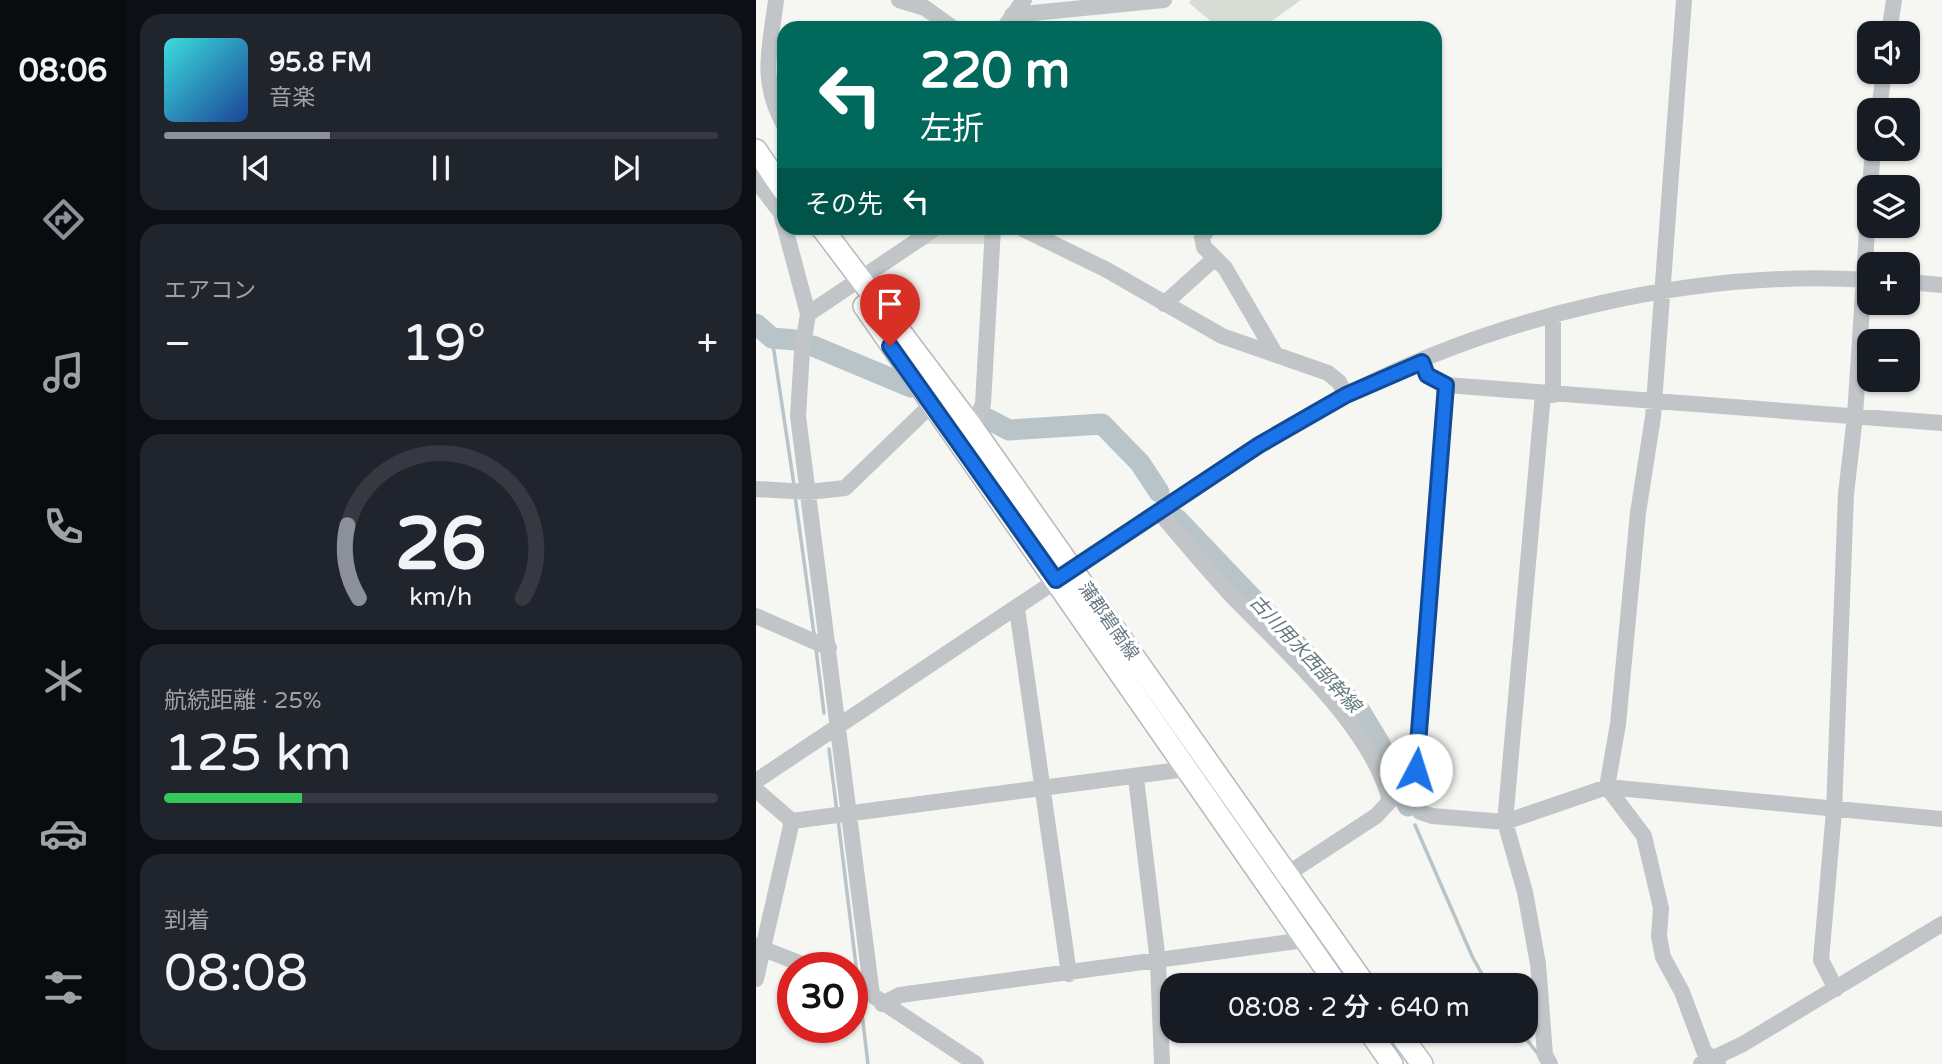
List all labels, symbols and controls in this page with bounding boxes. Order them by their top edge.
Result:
map controls [1857,21,1920,392]
button: sound [1857,21,1920,84]
text: 220 m [920,42,1070,101]
text: 95.8 FM [269,47,372,78]
icon: left [805,49,896,140]
text: 08:06 [19,52,107,90]
text: 音楽 [269,84,315,112]
button: search [1857,98,1920,161]
text: 左折 [920,110,984,148]
icon: previous [237,149,275,187]
icon: pause [422,149,460,187]
icon: next [607,149,645,187]
button: layers [1857,175,1920,238]
icon: left [897,182,935,220]
text: その先 [805,189,883,220]
icon: directions [39,195,88,244]
button: + [1857,252,1920,315]
pin [860,274,920,346]
text: エアコン [164,277,256,305]
icon: arrive [871,285,909,323]
text: 19° [401,312,486,375]
text: − [164,321,191,367]
text: + [697,321,718,367]
button: − [1857,329,1920,392]
icon: music [39,348,88,397]
text: 26 [395,501,487,589]
icon: phone [39,502,88,551]
street label: 蒲郡碧南線 [1074,578,1144,664]
text: km/h [410,582,472,612]
water label: 古川用水西部幹線 [1245,591,1366,719]
icon: climate [39,656,88,705]
text: 航続距離 · 25% [164,687,322,715]
text: 125 km [164,722,352,785]
position arrow [1379,733,1453,807]
icon: car [39,809,88,858]
text: 到着 [164,907,210,935]
text: 08:08 [164,942,308,1005]
speed limit sign: 30 [777,952,868,1043]
icon: filters [39,963,88,1012]
text: 08:08 · 2 分 · 640 m [1228,992,1470,1023]

